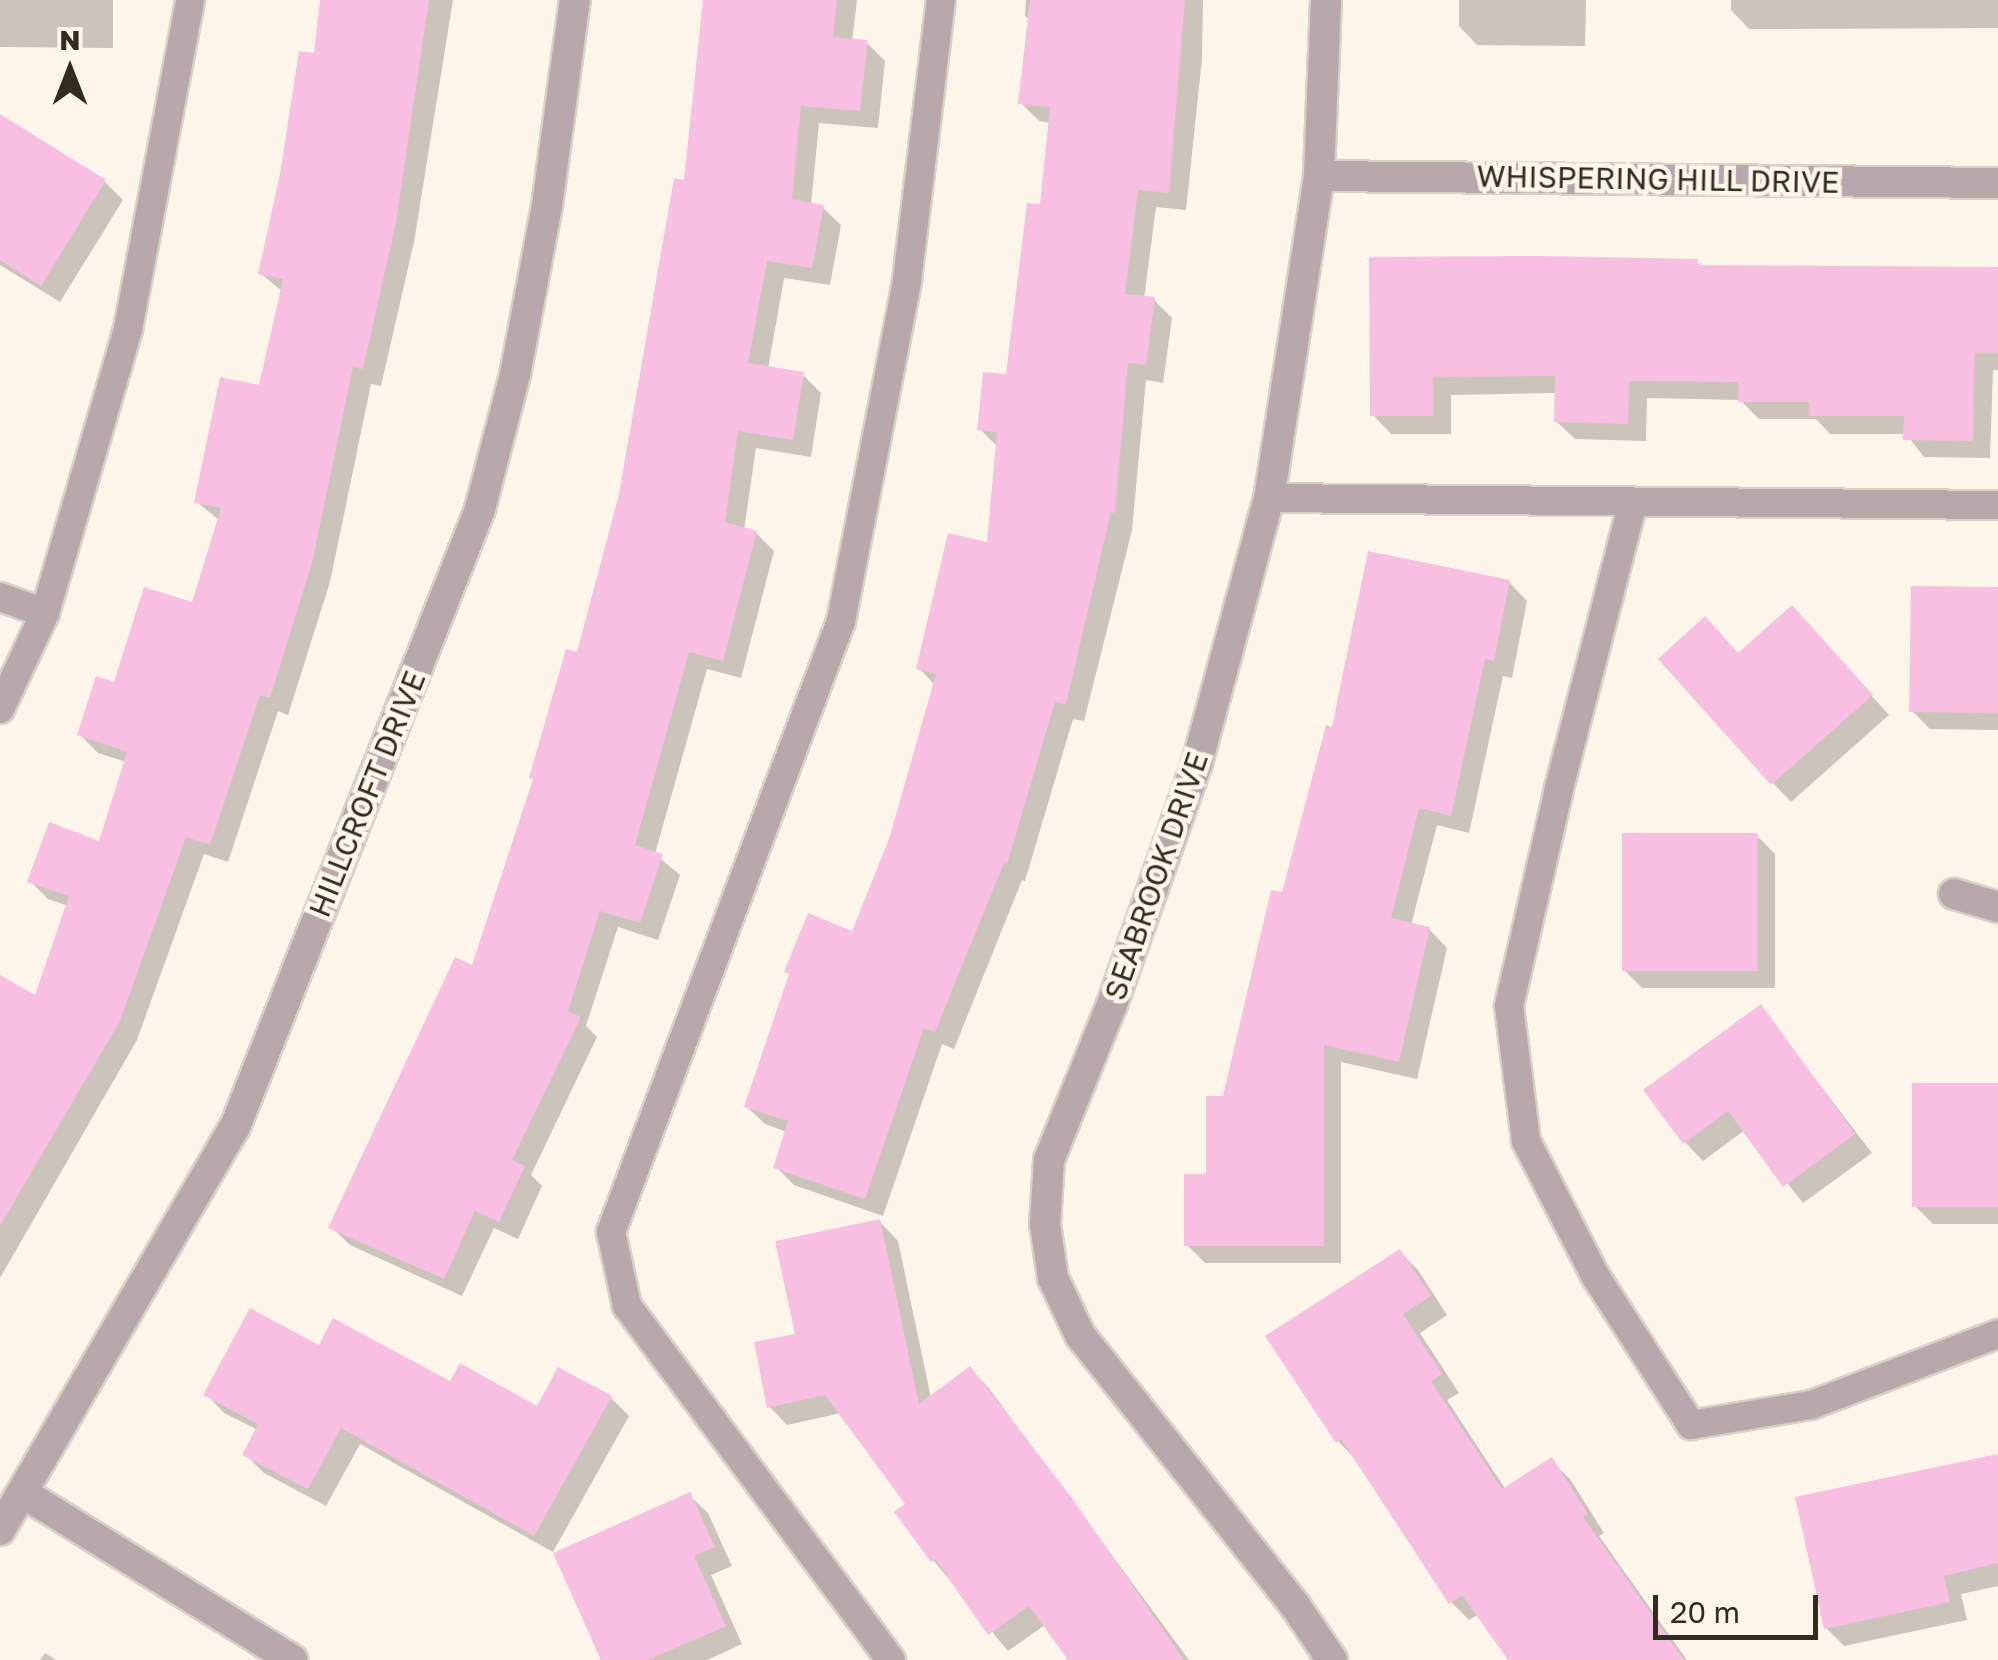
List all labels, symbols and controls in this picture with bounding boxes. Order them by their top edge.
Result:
north arrow [20,20,120,120]
text: N [59,23,81,56]
street label: WHISPERING HILL DRIVE [1476,158,1840,200]
street label: HILLCROFT DRIVE [301,666,433,922]
street label: SEABROOK DRIVE [1097,747,1215,1005]
scale bar [1658,1575,1823,1637]
text: 20 m [1670,1594,1740,1630]

